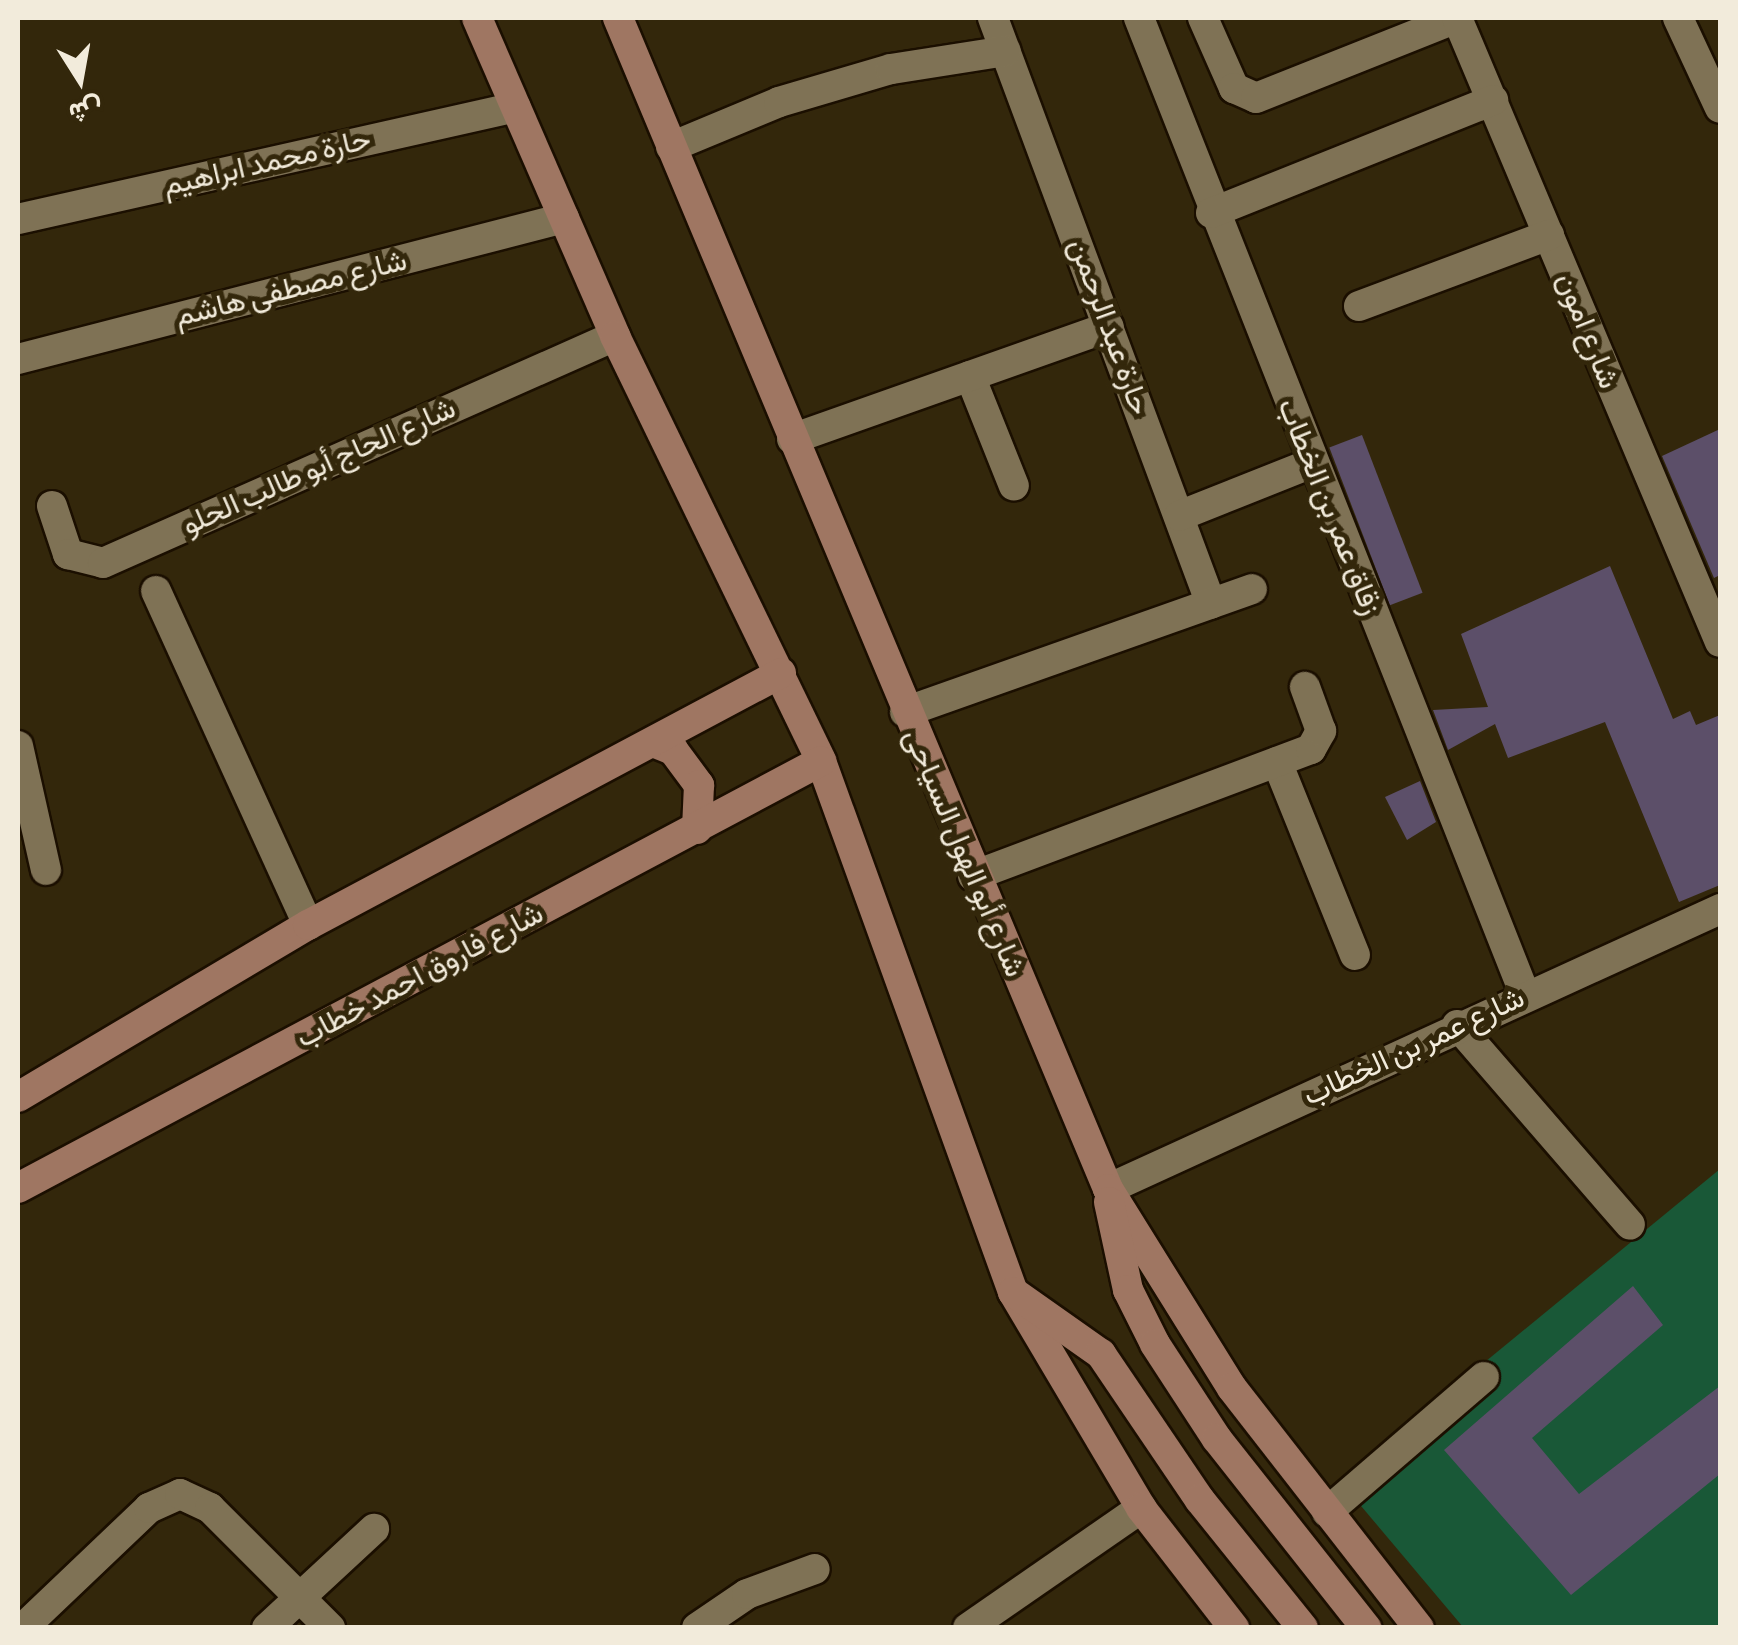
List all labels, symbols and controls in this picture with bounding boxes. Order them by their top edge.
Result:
north arrow [30,30,130,130]
text: ش [66,91,105,129]
street label: حارة محمد ابراهيم [160,122,374,204]
street label: حارة عبد الرحمن [1060,234,1158,420]
street label: شارع مصطفى هاشم [171,243,411,335]
street label: شارع امون [1548,268,1626,394]
street label: شارع الحاج أبو طالب الحلو [177,390,461,544]
street label: زقاق عمر بن الخطاب [1269,394,1389,620]
street label: شارع أبو الهول السياحى [895,723,1033,983]
street label: شارع فاروق احمد خطاب [290,896,550,1056]
street label: شارع عمر بن الخطاب [1298,980,1530,1114]

